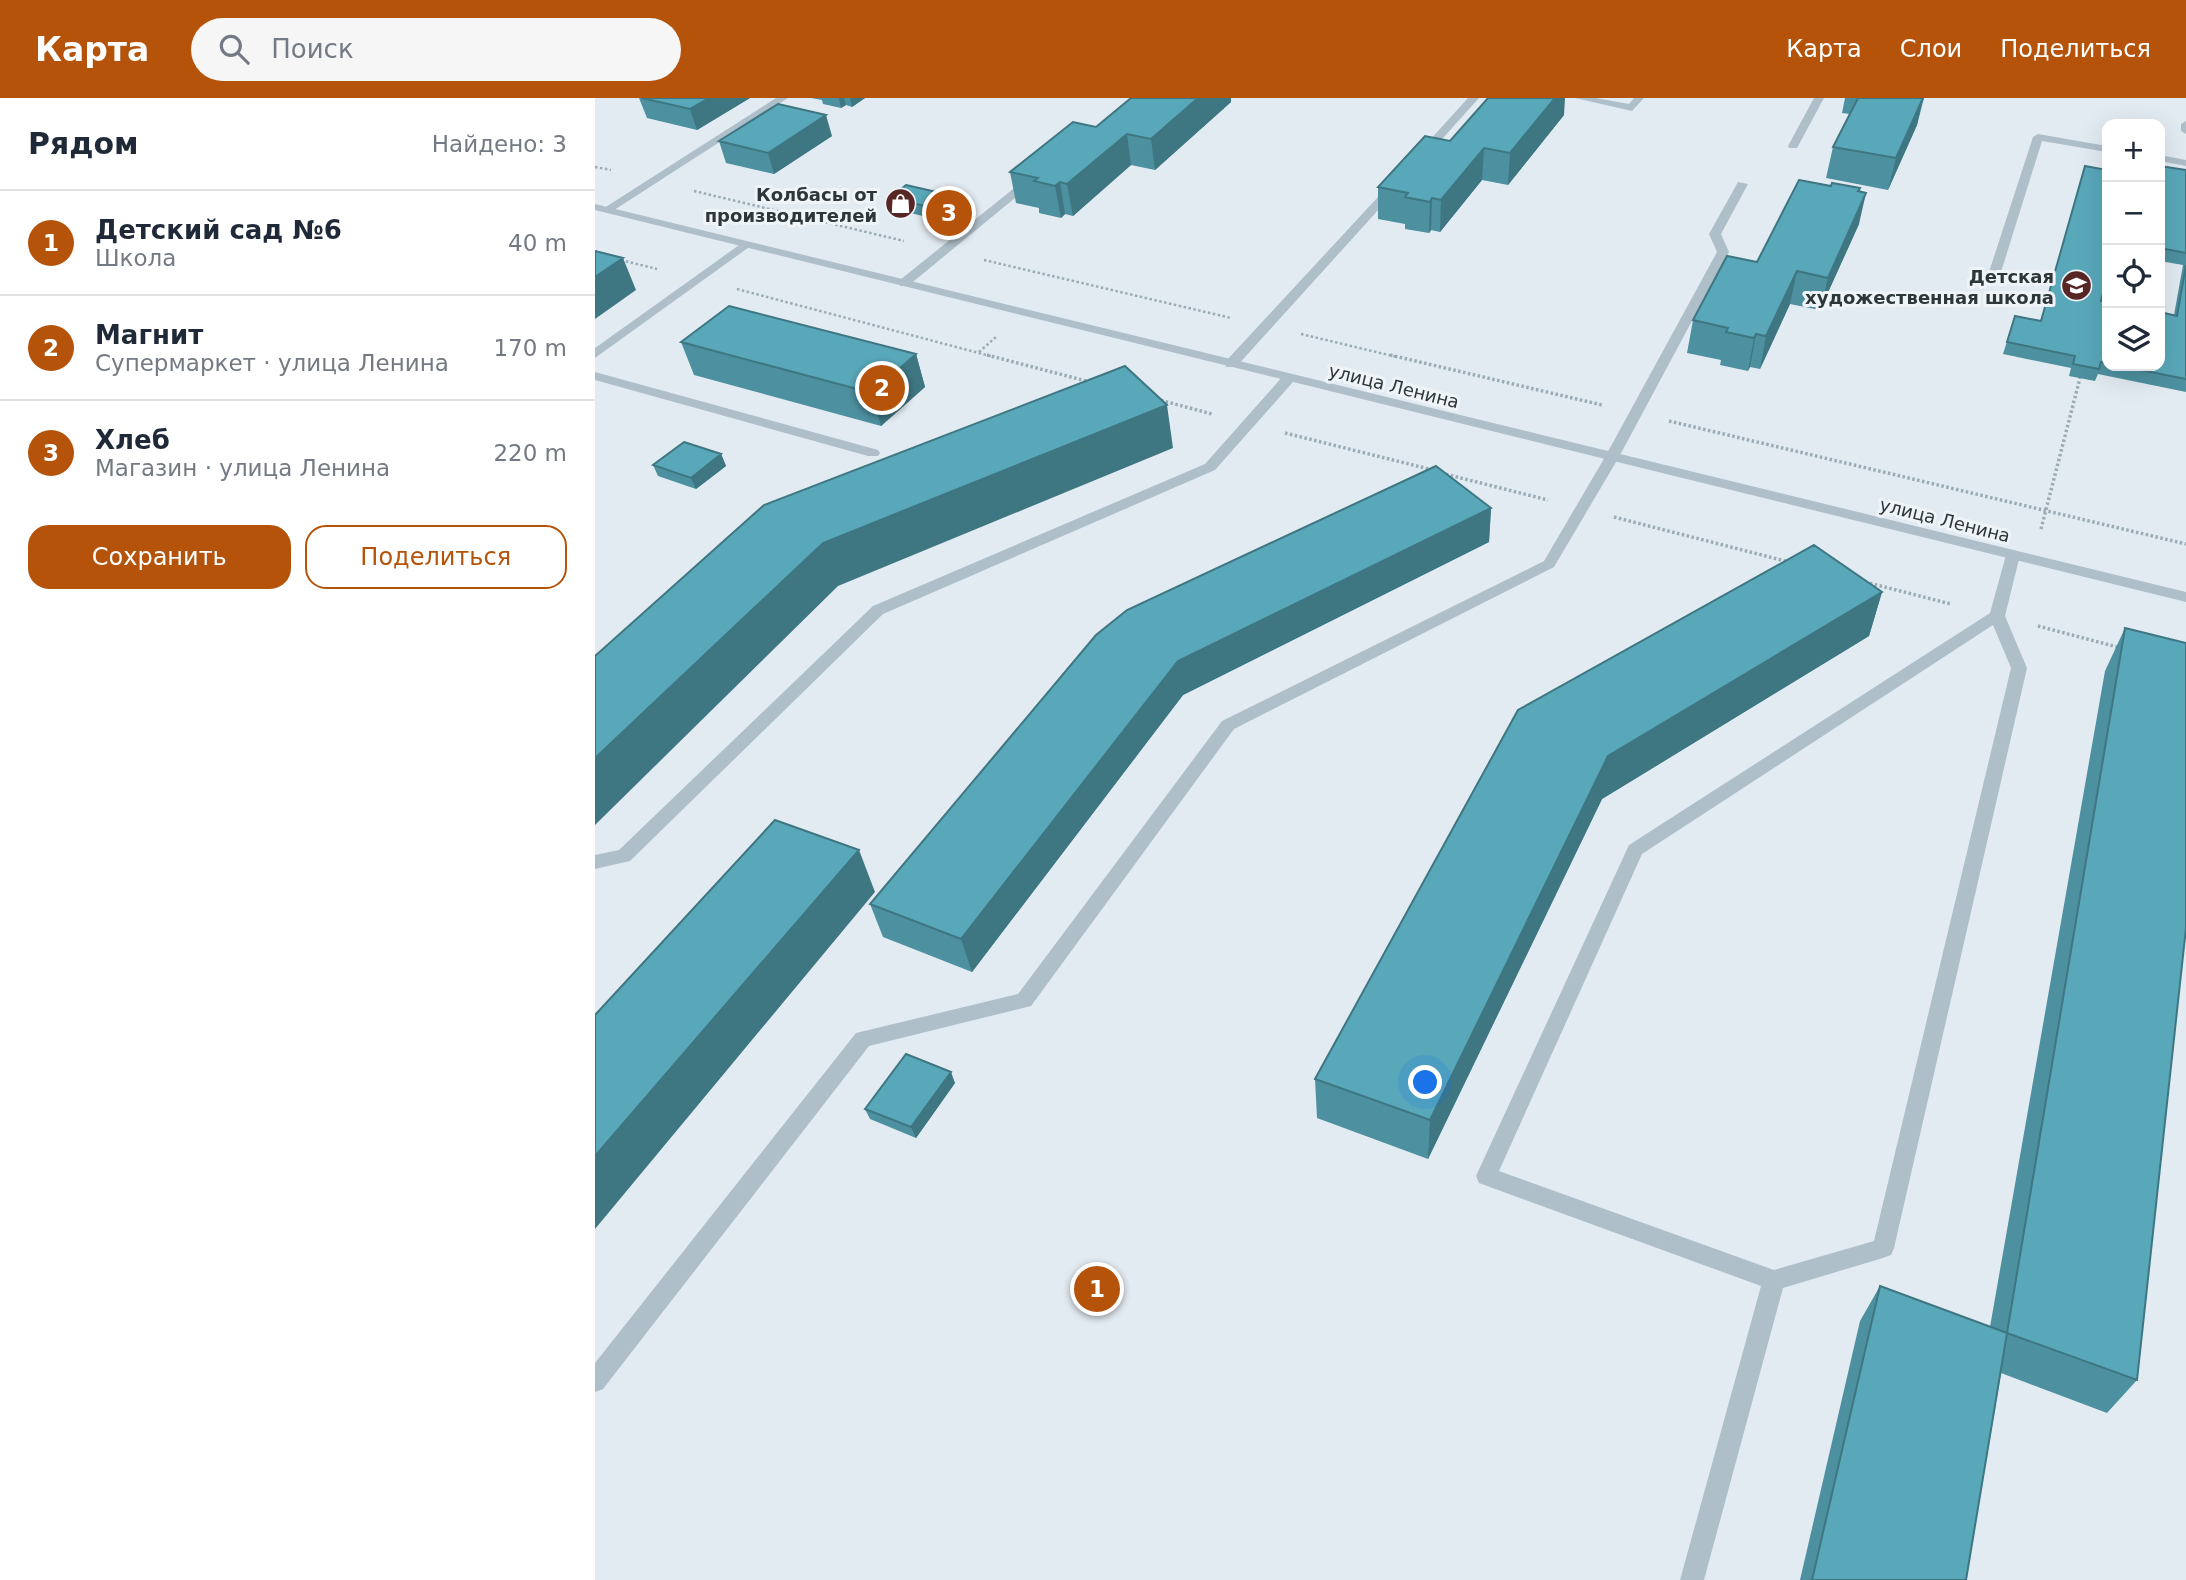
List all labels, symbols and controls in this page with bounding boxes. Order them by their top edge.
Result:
search box [191,18,681,81]
text: Карта [35,30,149,69]
icon: search [215,30,253,68]
text: Поиск [271,34,354,64]
text: Карта [1786,35,1862,63]
text: Слои [1900,35,1962,63]
text: Поделиться [2000,35,2151,63]
map controls [2102,119,2165,371]
button: + [2102,119,2165,182]
text: Рядом [28,126,139,161]
text: Найдено: 3 [432,131,567,157]
button: − [2102,182,2165,245]
place label: Колбасы от производителей [705,184,878,226]
shop icon: Колбасы от производителей [883,187,917,221]
pin: 3 [926,187,972,239]
text: Детский сад №6 [95,215,342,245]
text: 1 [43,230,59,256]
text: 40 m [508,230,567,256]
text: Школа [95,245,176,271]
button: locate [2102,245,2165,308]
place label: Детская художественная школа [1805,266,2054,308]
school or university icon: Детская художественная школа [2060,269,2094,303]
button: layers [2102,308,2165,371]
text: Магнит [95,320,203,350]
text: 2 [43,335,59,361]
text: 170 m [493,335,567,361]
text: Супермаркет · улица Ленина [95,350,449,376]
street label: улица Ленина [1327,360,1461,412]
pin: 2 [859,362,905,414]
text: Хлеб [95,425,170,455]
text: 3 [43,440,59,466]
text: 220 m [493,440,567,466]
text: Магазин · улица Ленина [95,455,390,481]
street label: улица Ленина [1878,494,2012,546]
button: Сохранить [28,525,291,589]
button: Поделиться [305,525,567,589]
your location [1408,1065,1442,1099]
pin: 1 [1074,1263,1120,1315]

